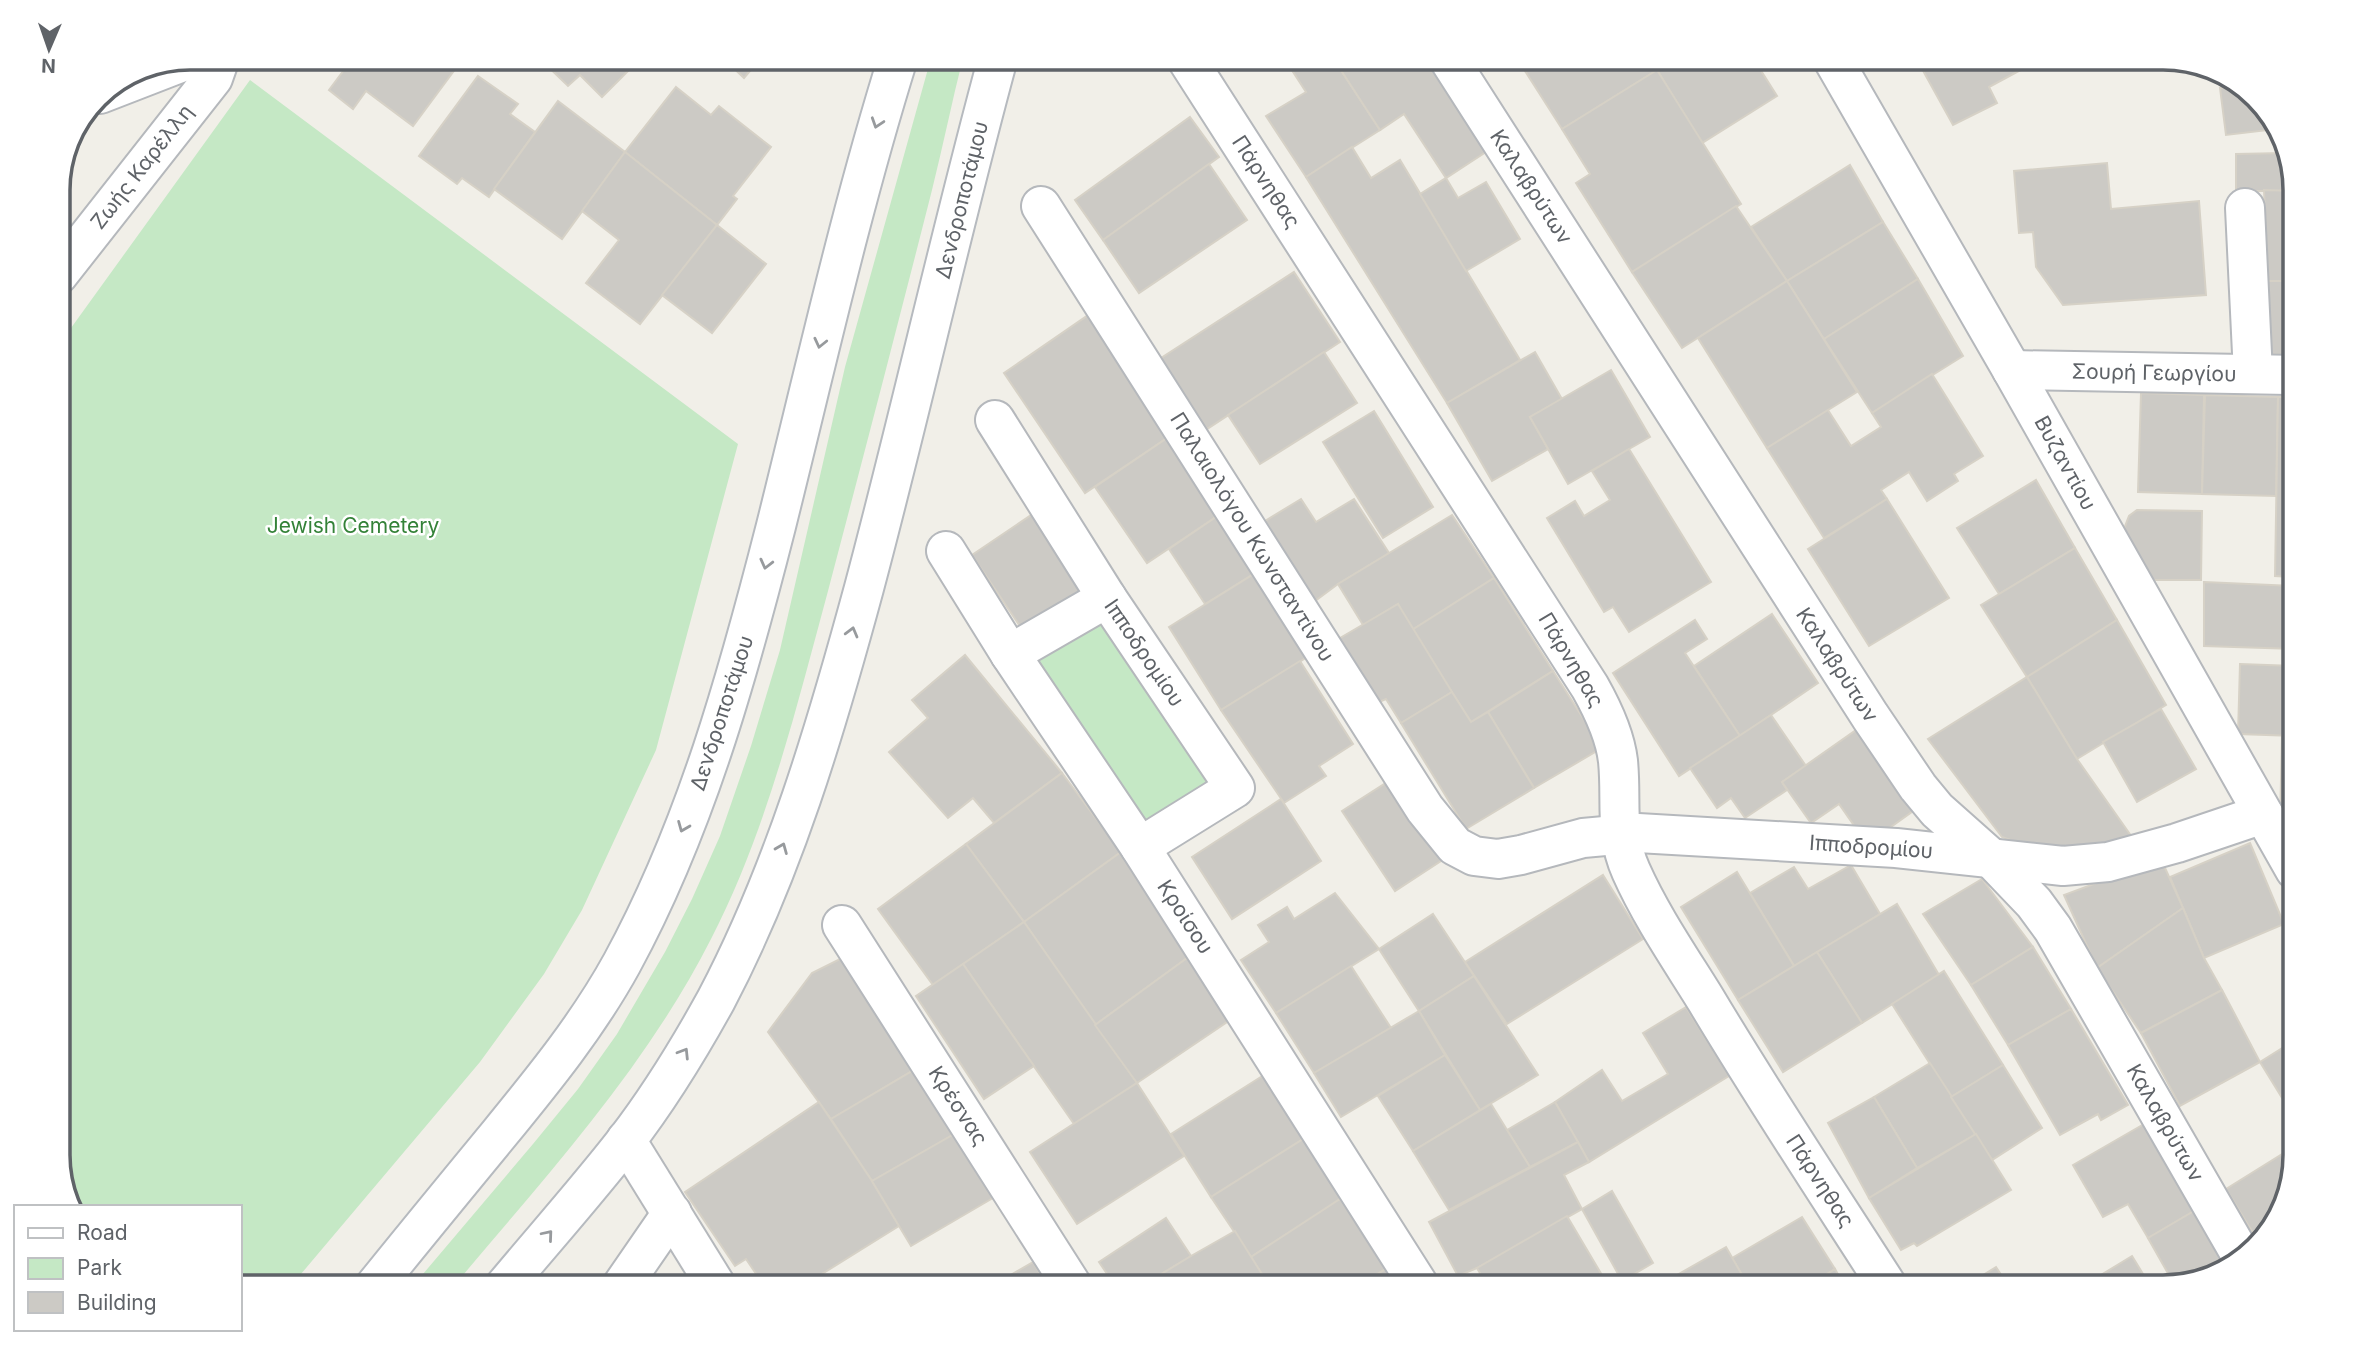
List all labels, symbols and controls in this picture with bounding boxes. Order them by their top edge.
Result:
north arrow [14,14,84,84]
text: N [41,54,56,77]
street label: Ζωής Καρέλλη [85,99,198,234]
one-way arrow [871,117,886,129]
street label: Δενδροποτάμου [930,119,993,281]
street label: Καλαβρύτων [1485,125,1578,249]
street label: Πάρνηθας [1227,131,1306,233]
one-way arrow [814,337,828,349]
street label: Σουρή Γεωργίου [2071,359,2237,386]
street label: Παλαιολόγου Κωνσταντίνου [1165,408,1340,666]
street label: Βυζαντίου [2029,411,2102,514]
park label: Jewish Cemetery [267,513,440,538]
one-way arrow [760,558,774,570]
street label: Ιπποδρομίου [1099,594,1189,711]
street label: Καλαβρύτων [1791,603,1884,727]
street label: Πάρνηθας [1533,608,1609,711]
one-way arrow [844,626,858,638]
street label: Δενδροποτάμου [685,632,758,793]
one-way arrow [677,821,691,833]
street label: Ιπποδρομίου [1808,830,1934,863]
one-way arrow [773,843,787,855]
street label: Κροίσου [1152,875,1219,958]
one-way arrow [676,1048,689,1061]
street label: Καλαβρύτων [2122,1060,2209,1186]
street label: Κρέσνας [924,1061,993,1150]
street label: Πάρνηθας [1781,1130,1860,1232]
legend [14,1205,242,1331]
text: Road [77,1220,128,1245]
one-way arrow [539,1230,552,1242]
text: Park [77,1255,122,1280]
text: Building [77,1290,157,1315]

